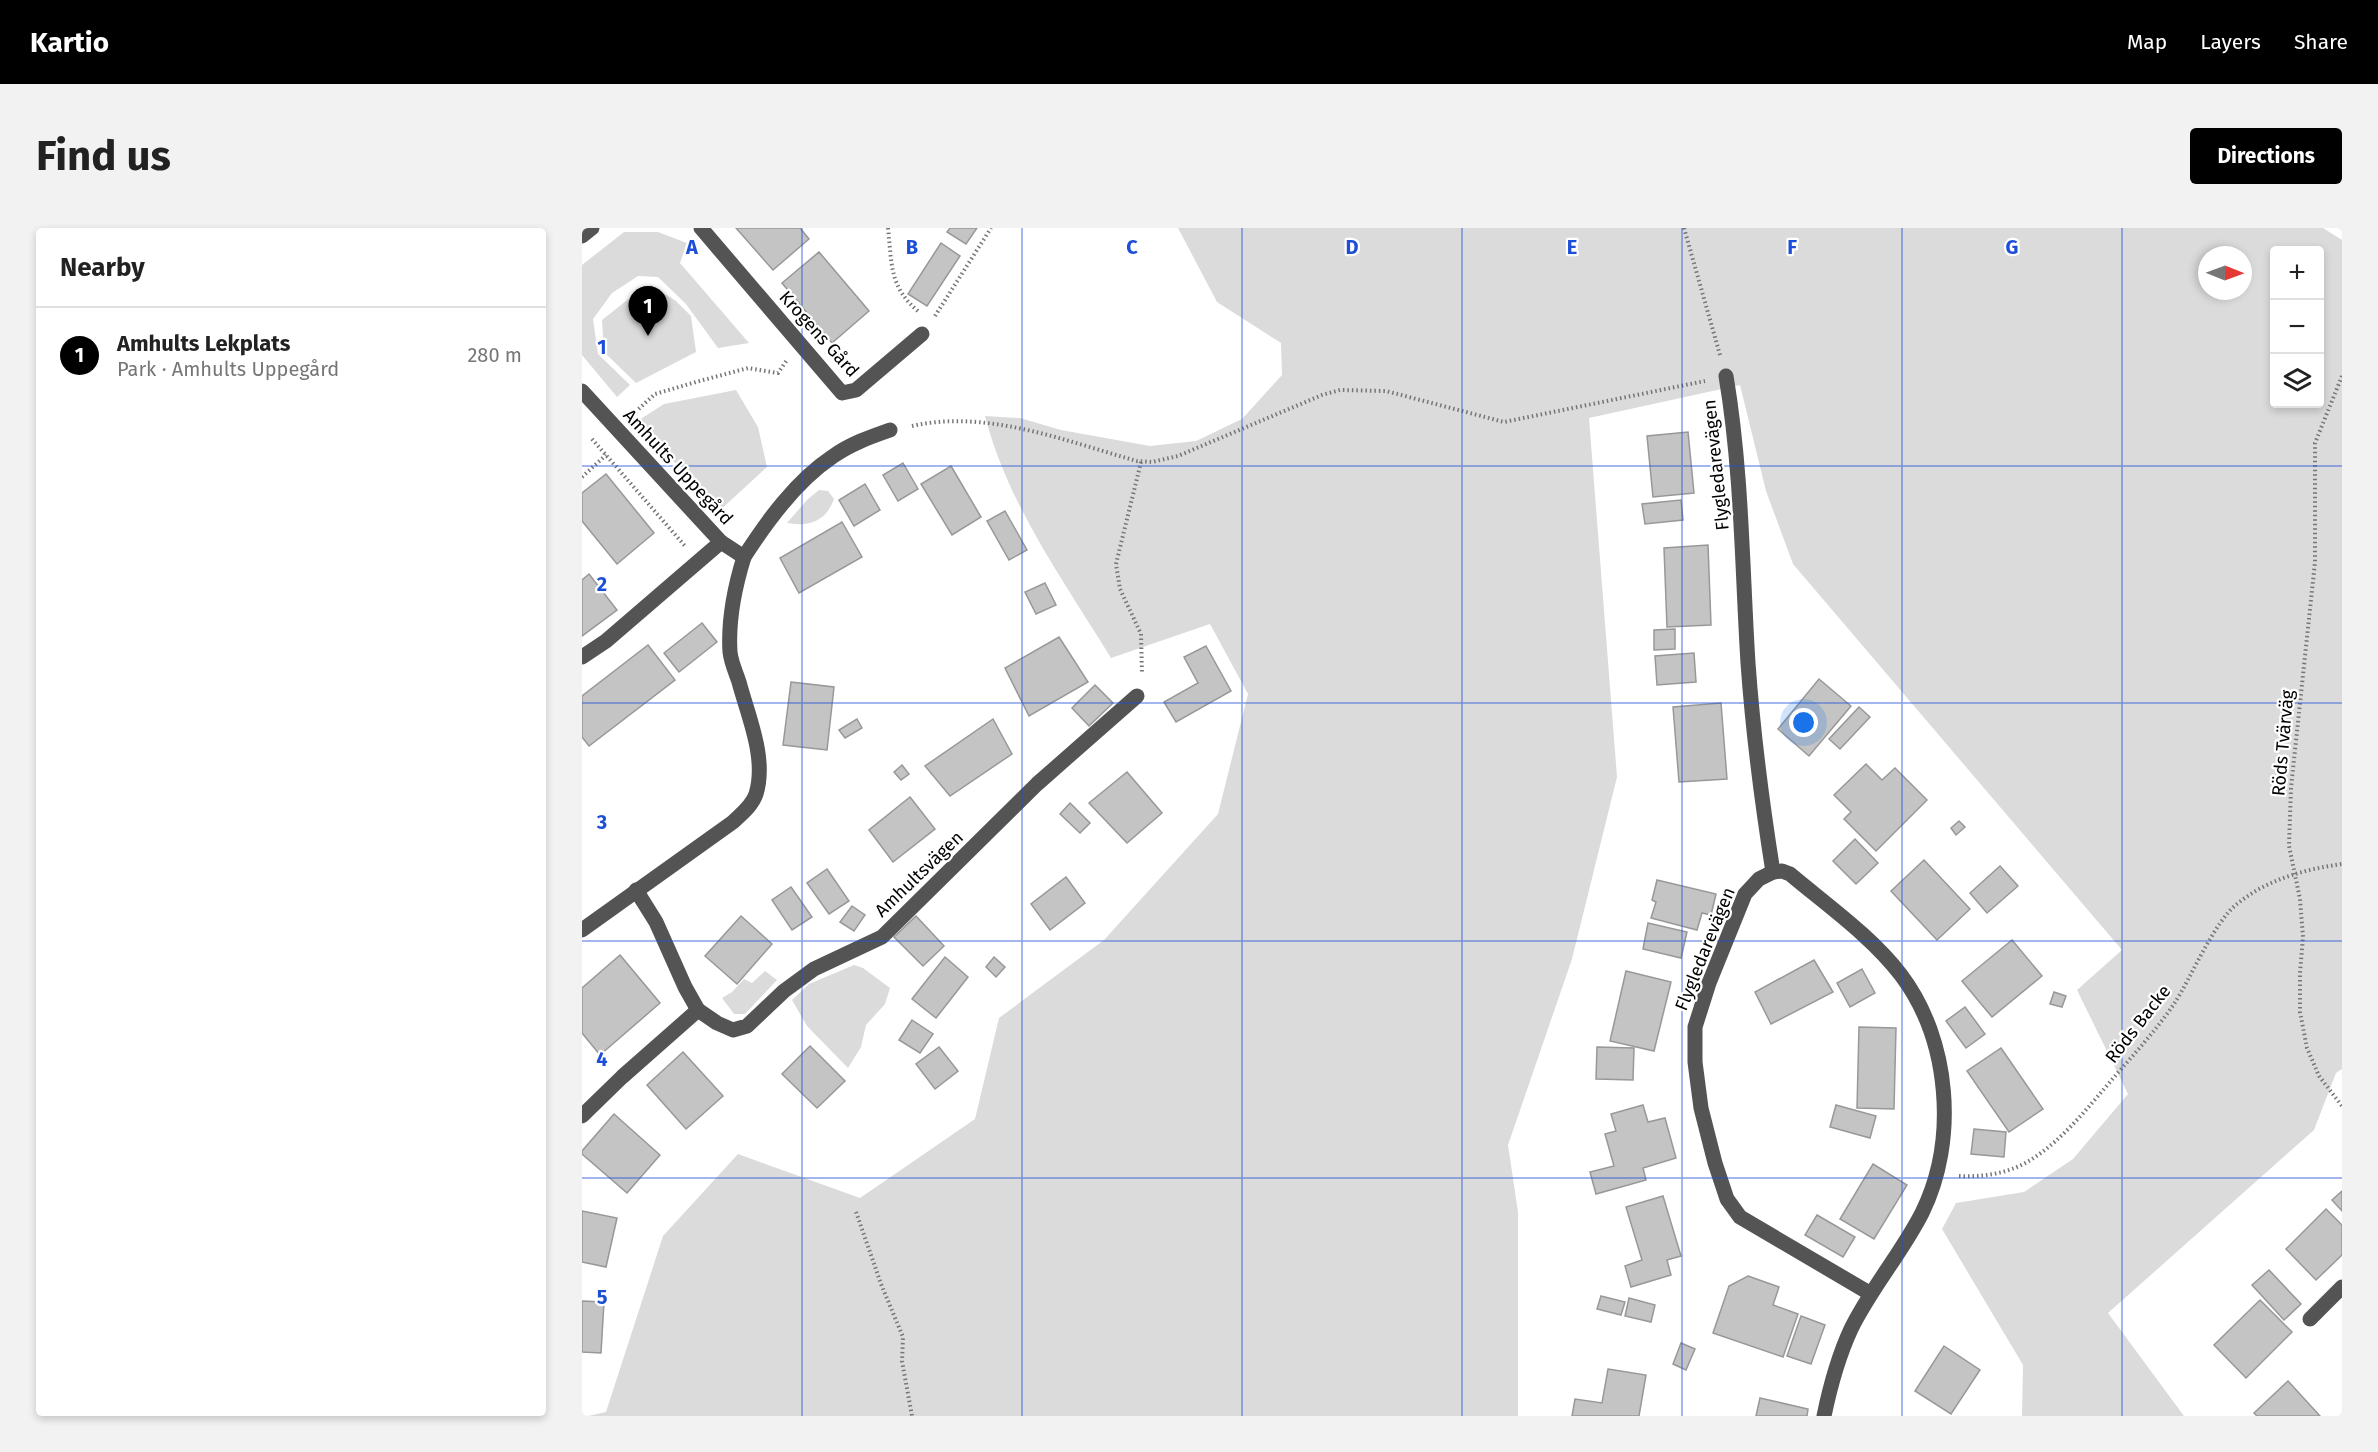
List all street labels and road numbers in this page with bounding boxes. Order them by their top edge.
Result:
street label: Krogens Gård [775,286,863,382]
street label: Flygledarevägen [1698,399,1734,531]
street label: Amhults Uppegård [619,404,737,530]
street label: Röds Tvärväg [2267,688,2299,797]
street label: Amhultsvägen [870,826,968,922]
street label: Flygledarevägen [1670,884,1740,1014]
street label: Röds Backe [2101,980,2175,1068]

